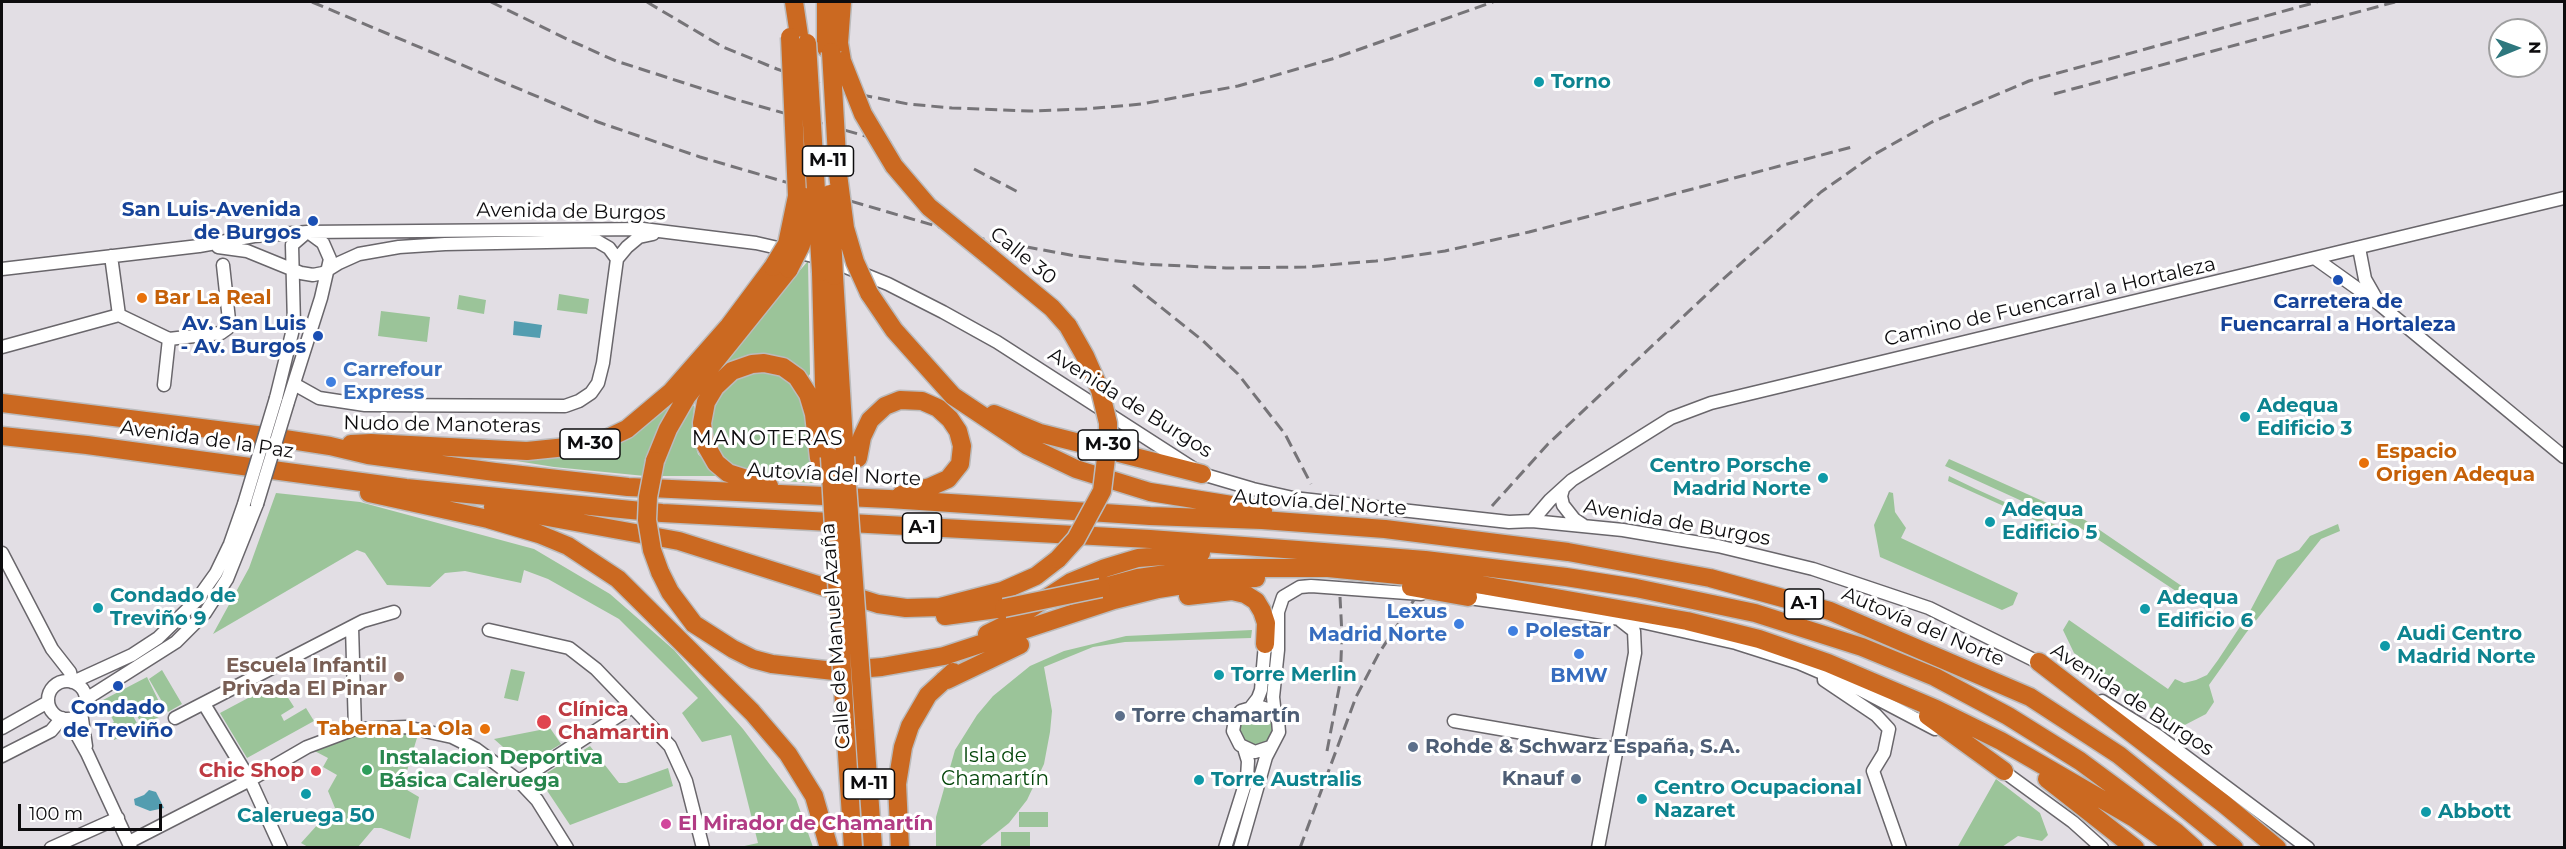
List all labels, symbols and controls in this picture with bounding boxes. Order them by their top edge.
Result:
north arrow [2488,18,2548,78]
text: N [2525,41,2544,54]
place label: Torno [1551,70,1611,94]
marker: Torno [1532,75,1546,89]
road number: M-11 [802,146,854,176]
place label: San Luis-Avenida de Burgos [122,198,301,245]
street label: Avenida de Burgos [476,198,666,226]
marker: San Luis-Avenida de Burgos [306,214,320,228]
street label: Calle 30 [985,222,1061,290]
street label: Camino de Fuencarral a Hortaleza [1882,252,2218,352]
marker: Carretera de Fuencarral a Hortaleza [2331,273,2345,287]
place label: Bar La Real [154,286,271,310]
place label: Carretera de Fuencarral a Hortaleza [2220,290,2456,337]
marker: Bar La Real [135,291,149,305]
place label: Av. San Luis - Av. Burgos [180,312,306,359]
marker: Av. San Luis - Av. Burgos [311,329,325,343]
street label: Avenida de Burgos [1043,343,1217,463]
place label: Carrefour Express [343,358,442,405]
marker: Carrefour Express [324,375,338,389]
place label: Adequa Edificio 3 [2257,394,2352,441]
marker: Adequa Edificio 3 [2238,410,2252,424]
street label: Nudo de Manoteras [343,411,541,439]
street label: Avenida de la Paz [119,416,295,464]
district label: MANOTERAS [692,426,844,452]
road number: M-30 [560,429,620,459]
road number: M-30 [1078,430,1138,460]
place label: Espacio Origen Adequa [2376,440,2535,487]
place label: Centro Porsche Madrid Norte [1650,454,1811,501]
marker: Espacio Origen Adequa [2357,456,2371,470]
street label: Autovía del Norte [746,458,922,492]
marker: Centro Porsche Madrid Norte [1816,471,1830,485]
street label: Autovía del Norte [1232,485,1408,521]
street label: Avenida de Burgos [1582,495,1772,551]
place label: Adequa Edificio 5 [2002,498,2097,545]
road number: A-1 [902,513,942,543]
marker: Adequa Edificio 5 [1983,515,1997,529]
street label: Calle de Manuel Azaña [816,522,856,750]
street label: Autovía del Norte [1838,582,2008,672]
place label: Condado de Treviño 9 [110,584,236,631]
place label: Adequa Edificio 6 [2157,586,2253,633]
road number: A-1 [1784,589,1824,619]
place label: Lexus Madrid Norte [1308,600,1447,647]
marker: Condado de Treviño 9 [91,601,105,615]
marker: Adequa Edificio 6 [2138,602,2152,616]
marker: Lexus Madrid Norte [1452,617,1466,631]
place label: Polestar [1525,619,1611,643]
place label: Audi Centro Madrid Norte [2397,622,2536,669]
marker: Polestar [1506,624,1520,638]
street label: Avenida de Burgos [2046,638,2218,762]
marker: Audi Centro Madrid Norte [2378,639,2392,653]
marker: BMW [1572,647,1586,661]
place label: Escuela Infantil Privada El Pinar [222,654,387,701]
place label: Torre Merlin [1231,663,1357,687]
place label: BMW [1550,664,1608,688]
marker: Torre Merlin [1212,668,1226,682]
marker: Escuela Infantil Privada El Pinar [392,670,406,684]
marker: Condado de Treviño [111,679,125,693]
place label: Condado de Treviño [63,696,173,743]
place label: Clínica Chamartin [558,698,669,745]
place label: Torre chamartín [1132,704,1300,728]
marker: Torre chamartín [1113,709,1127,723]
marker: Clínica Chamartin [535,713,553,731]
place label: Taberna La Ola [317,717,473,741]
marker: Taberna La Ola [478,722,492,736]
place label: Rohde & Schwarz España, S.A. [1425,735,1740,759]
marker: Rohde & Schwarz España, S.A. [1406,740,1420,754]
park label: Isla de Chamartín [941,744,1049,791]
place label: Instalacion Deportiva Básica Caleruega [379,746,603,793]
place label: Chic Shop [199,759,304,783]
marker: Instalacion Deportiva Básica Caleruega [360,763,374,777]
marker: Chic Shop [309,764,323,778]
place label: Knauf [1502,767,1564,791]
place label: Torre Australis [1211,768,1362,792]
road number: M-11 [844,769,894,799]
marker: Knauf [1569,772,1583,786]
marker: Torre Australis [1192,773,1206,787]
place label: Centro Ocupacional Nazaret [1654,776,1862,823]
marker: Caleruega 50 [299,787,313,801]
scale bar [21,792,165,830]
marker: Centro Ocupacional Nazaret [1635,792,1649,806]
place label: Abbott [2438,800,2511,824]
text: 100 m [29,803,83,825]
place label: Caleruega 50 [237,804,375,828]
marker: Abbott [2419,805,2433,819]
place label: El Mirador de Chamartín [678,812,933,836]
marker: El Mirador de Chamartín [659,817,673,831]

